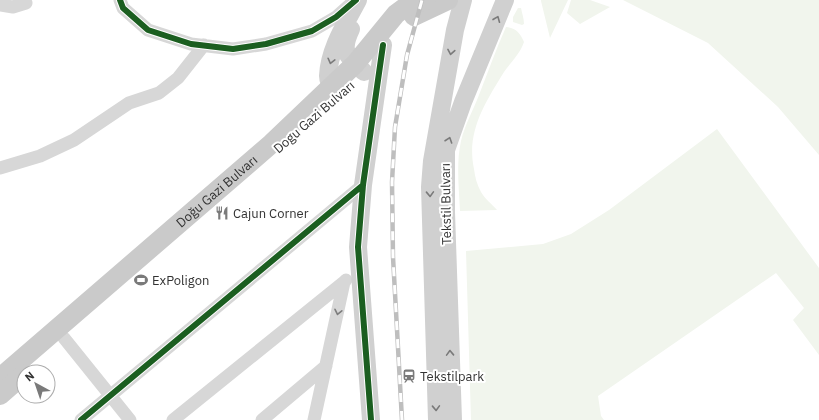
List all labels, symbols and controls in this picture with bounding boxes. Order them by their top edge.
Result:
one-way arrow [493,16,501,23]
one-way arrow [448,49,456,55]
one-way arrow [327,57,336,64]
street label: Dogu Gazi Bulvarı [270,77,358,157]
one-way arrow [445,136,453,143]
street label: Doğu Gazi Bulvarı [172,151,261,231]
street label: Tekstil Bulvarı [437,163,455,245]
one-way arrow [426,191,435,197]
restaurant icon: Cajun Corner [214,205,230,221]
place label: Cajun Corner [233,205,309,222]
sports icon: ExPoligon [133,272,149,288]
place label: ExPoligon [152,272,209,289]
one-way arrow [334,309,342,315]
one-way arrow [446,350,455,356]
north arrow [16,364,56,404]
text: N [22,368,37,384]
station icon: Tekstilpark [401,368,417,384]
place label: Tekstilpark [420,368,484,385]
one-way arrow [432,405,440,411]

